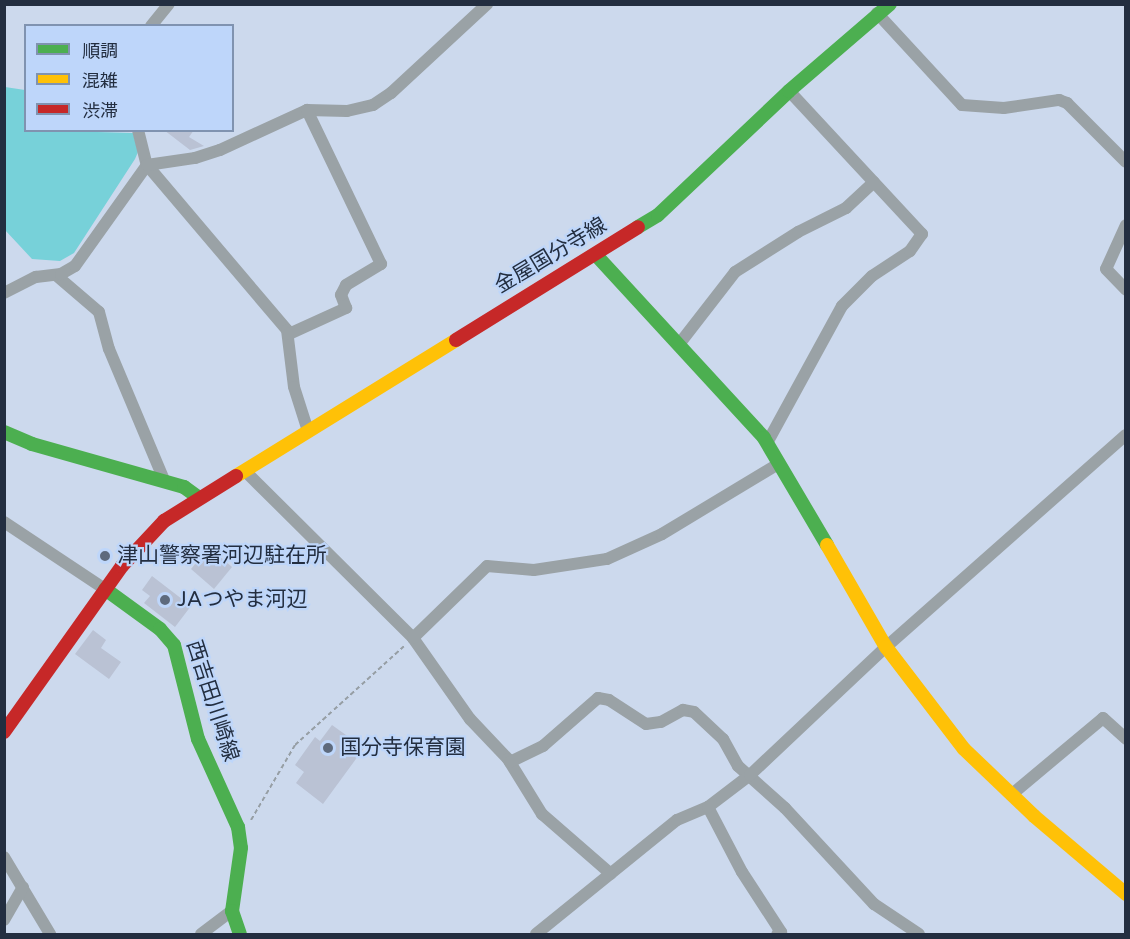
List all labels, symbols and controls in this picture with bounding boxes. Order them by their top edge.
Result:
legend [24,24,234,132]
text: 順調 [82,40,118,62]
text: 混雑 [82,70,118,92]
text: 渋滞 [82,100,118,122]
street label: 金屋国分寺線 [491,213,611,299]
place label: 津山警察署河辺駐在所 [117,543,327,569]
marker: 津山警察署河辺駐在所 [98,549,112,563]
place label: JAつやま河辺 [177,587,307,613]
marker: JAつやま河辺 [158,593,172,607]
street label: 西吉田川崎線 [181,637,243,765]
place label: 国分寺保育園 [340,735,466,761]
marker: 国分寺保育園 [321,741,335,755]

